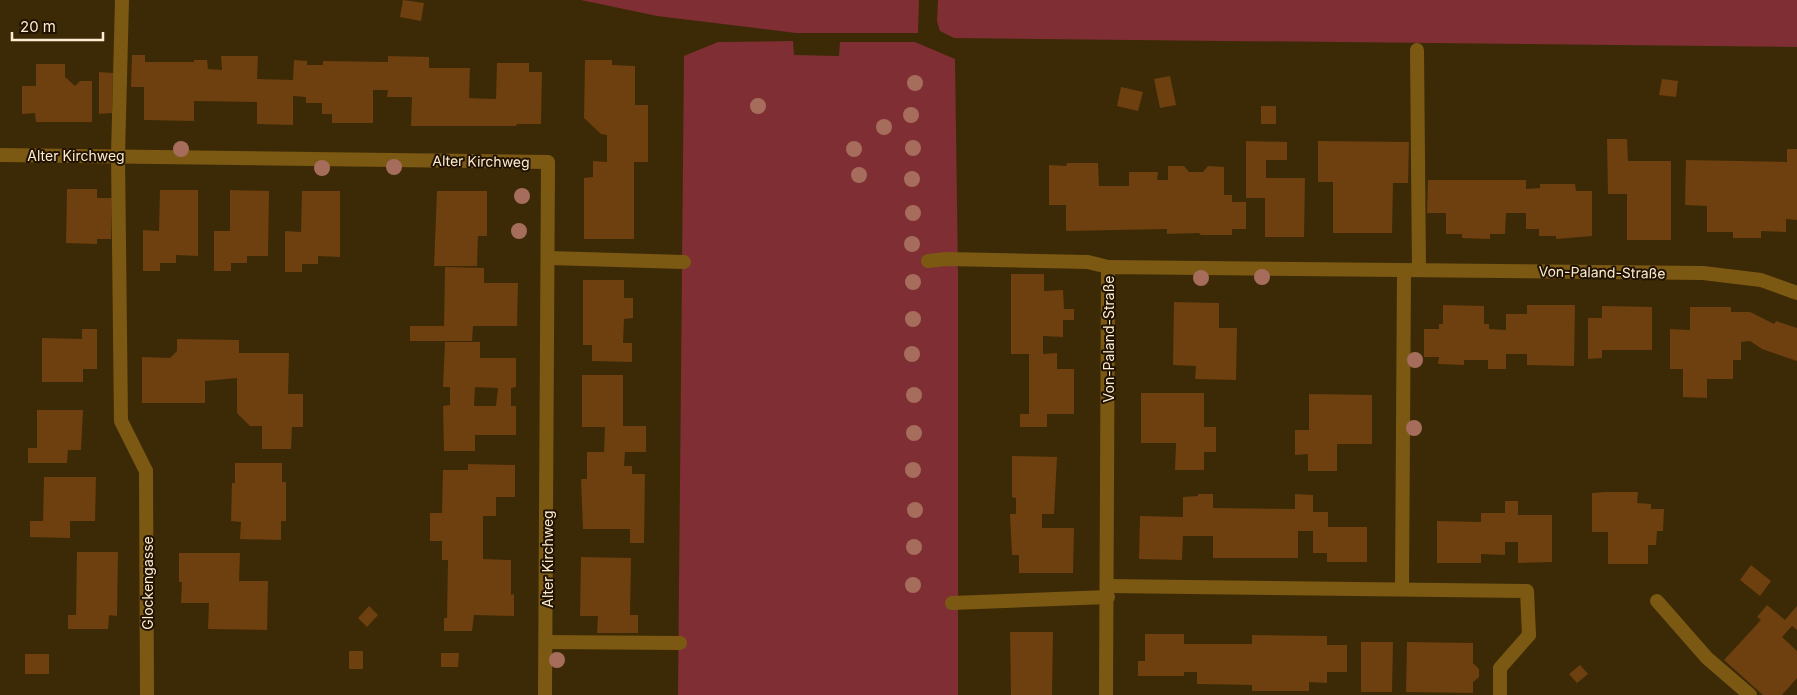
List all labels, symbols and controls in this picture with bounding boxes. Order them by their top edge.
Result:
scale bar [12,10,104,42]
text: 20 m [20,17,56,36]
street label: Alter Kirchweg [27,147,125,164]
street label: Alter Kirchweg [432,152,530,170]
street label: Von-Paland-Straße [1538,262,1666,282]
street label: Von-Paland-Straße [1100,276,1117,402]
street label: Alter Kirchweg [539,510,556,608]
street label: Glockengasse [139,536,156,630]

